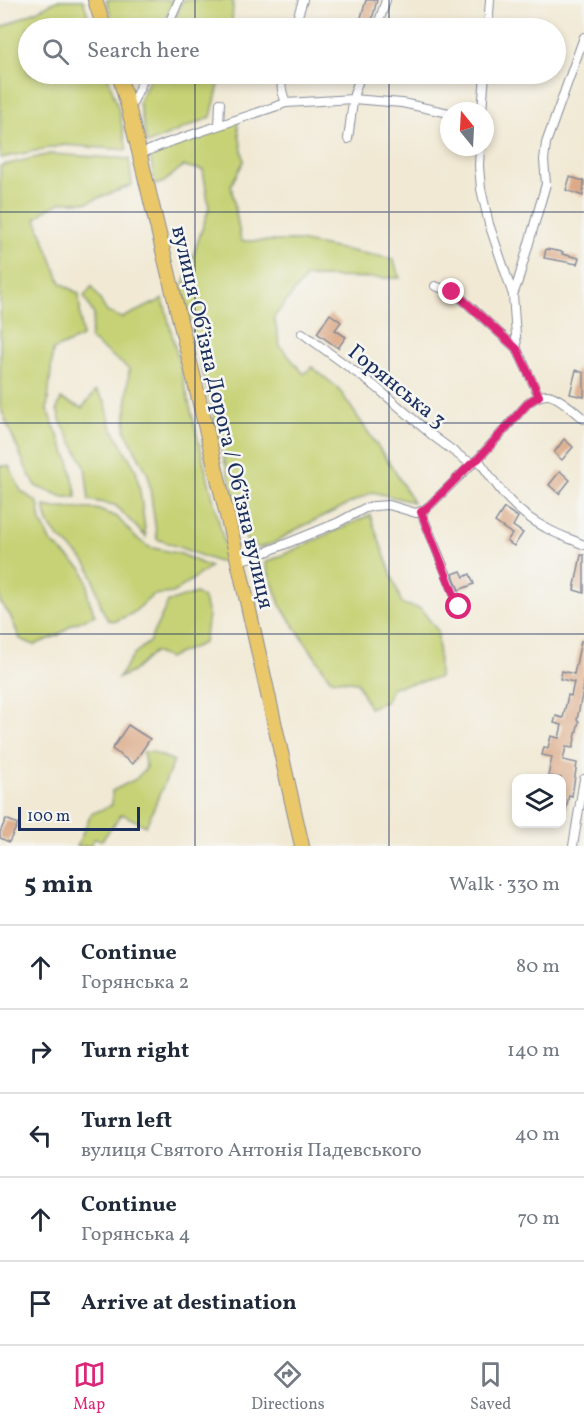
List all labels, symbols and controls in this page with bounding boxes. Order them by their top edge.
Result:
search box [18,18,566,84]
icon: search [39,35,72,68]
text: Search here [87,36,200,67]
north arrow [440,102,494,156]
street label: вулиця Обʼїзна Дорога / Обʼїзна вулиця [162,223,281,612]
route end [438,278,464,304]
street label: Горянська 3 [341,338,452,436]
route start [445,593,471,619]
map controls [512,774,566,828]
button: layers [512,774,566,828]
scale bar [18,804,140,832]
text: 100 m [27,806,70,828]
text: 5 min [24,867,93,903]
text: Walk · 330 m [449,871,560,899]
text: Continue [81,938,177,969]
icon: ahead [24,951,57,984]
text: 80 m [516,953,560,981]
text: Горянська 2 [81,969,189,997]
icon: right [24,1035,57,1068]
text: Turn right [81,1036,189,1067]
text: 140 m [507,1037,560,1065]
text: Turn left [81,1106,172,1137]
icon: left [24,1119,57,1152]
text: 40 m [515,1121,560,1149]
text: вулиця Святого Антонія Падевського [81,1137,422,1165]
text: Continue [81,1190,177,1221]
icon: ahead [24,1203,57,1236]
text: 70 m [517,1205,560,1233]
text: Горянська 4 [81,1221,191,1249]
icon: arrive [24,1287,57,1320]
text: Arrive at destination [81,1288,297,1319]
tab: Map [73,1358,106,1416]
tab: Directions [251,1358,325,1416]
tab: Saved [470,1358,511,1416]

